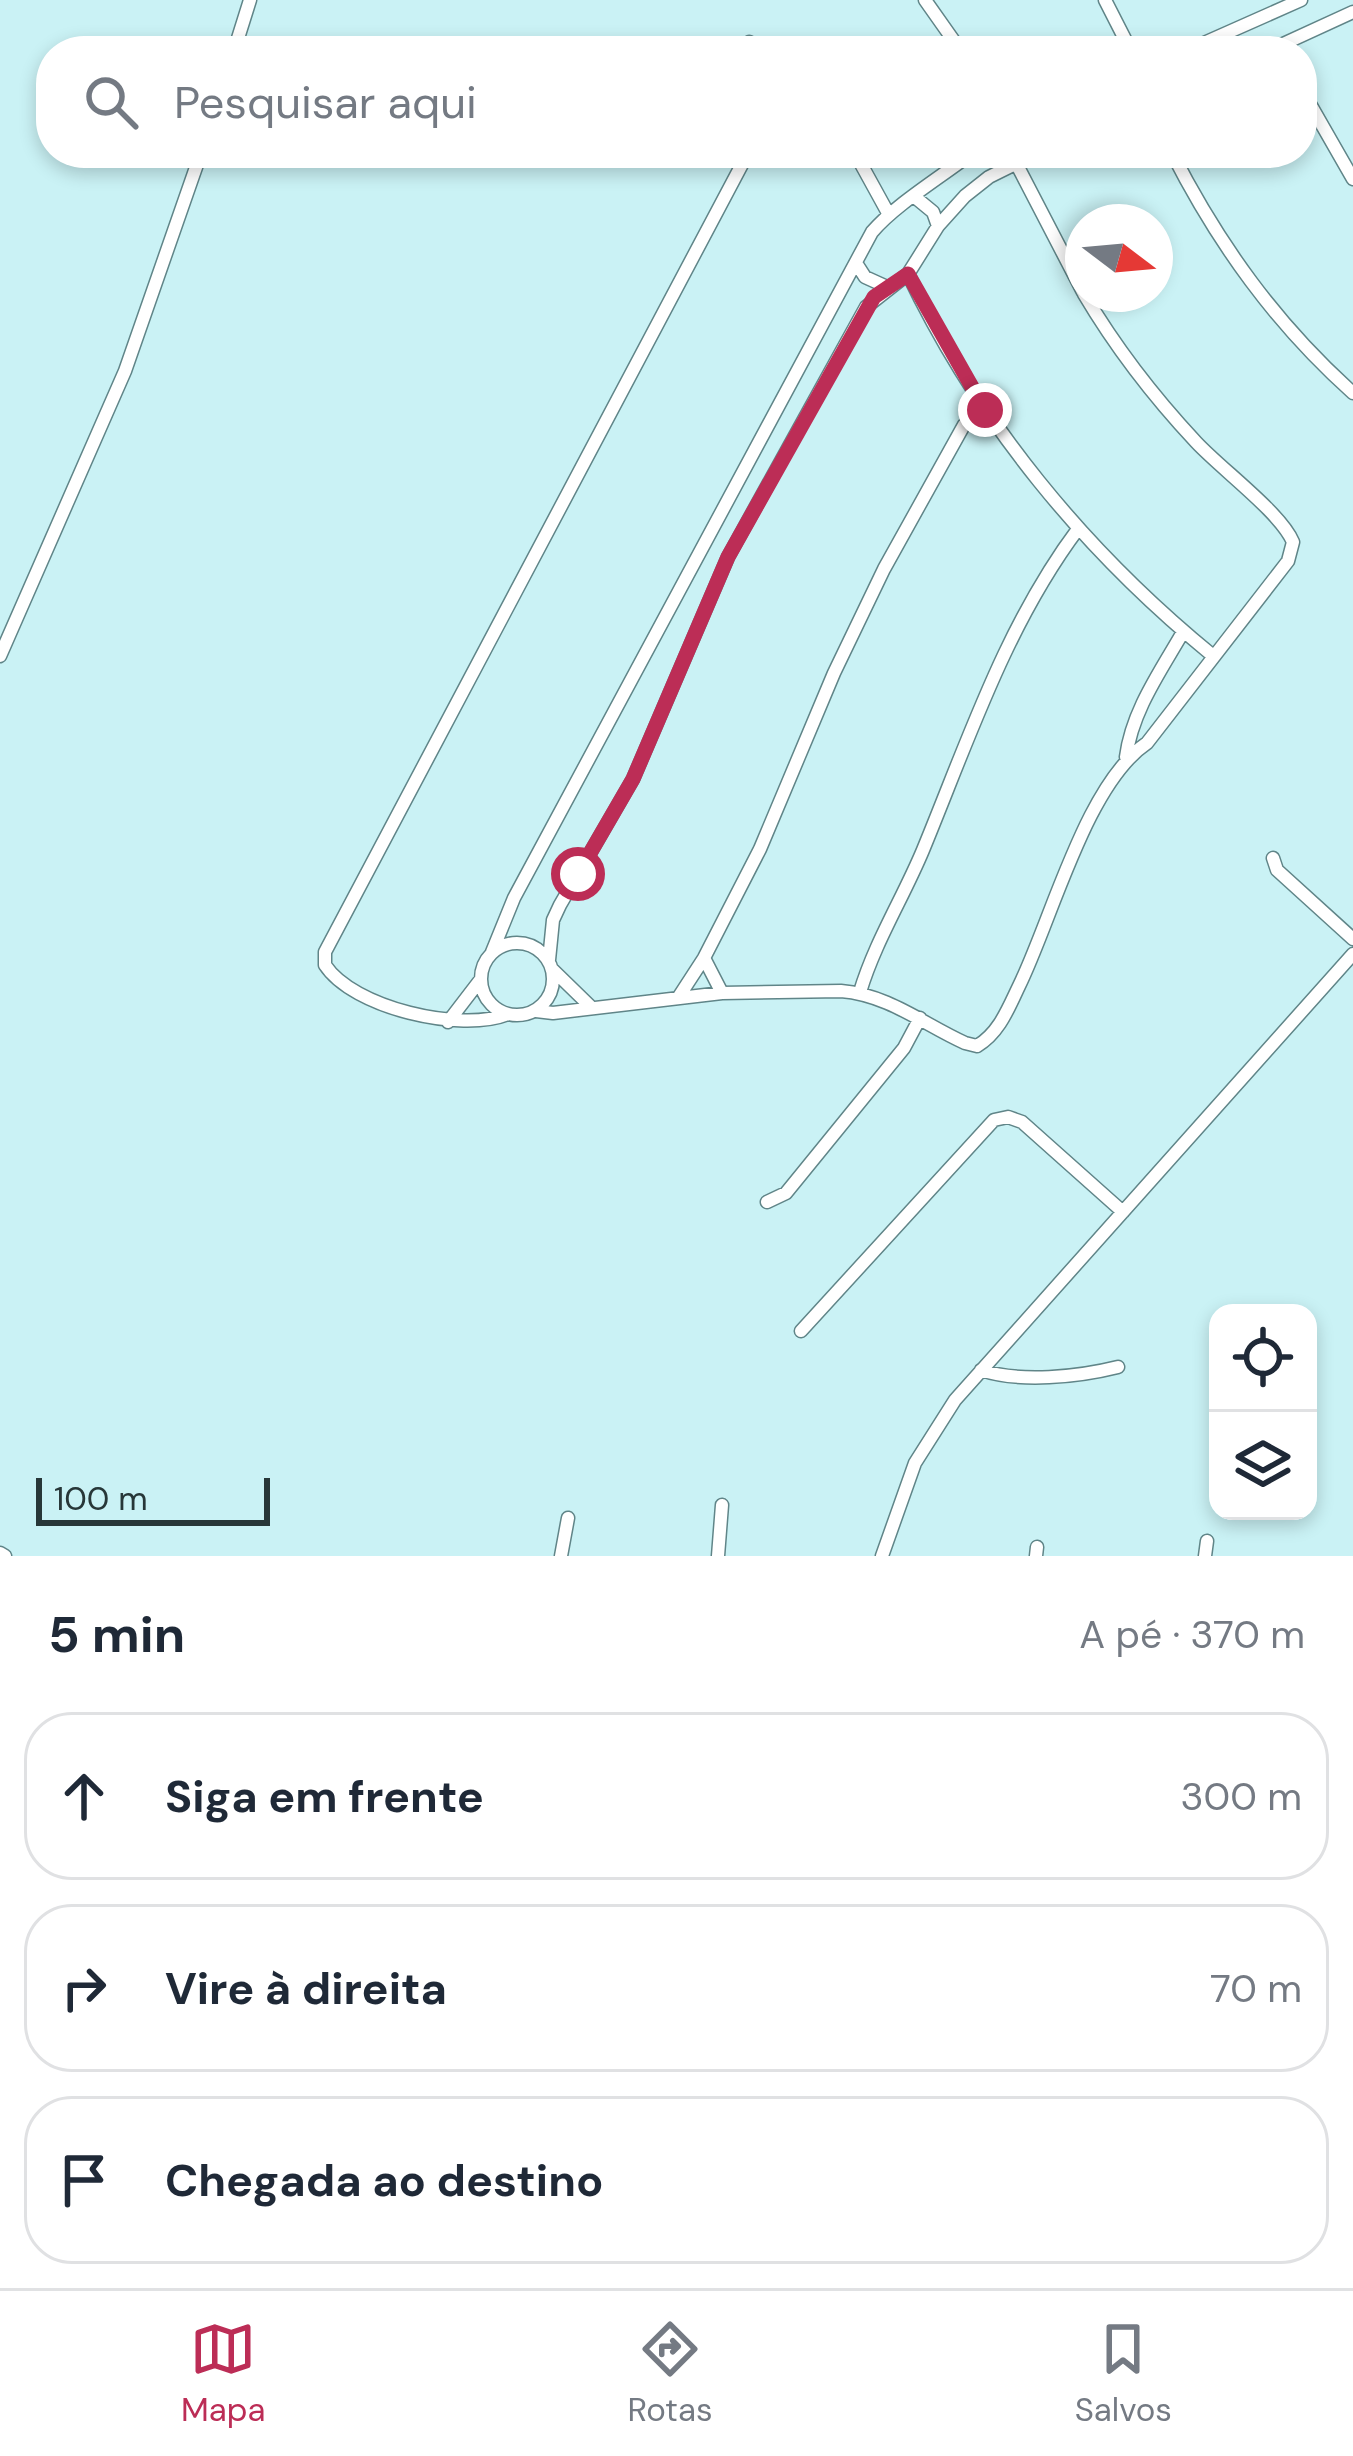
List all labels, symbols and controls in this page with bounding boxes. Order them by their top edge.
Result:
search box [36,36,1317,168]
icon: search [78,69,144,135]
text: Pesquisar aqui [174,73,477,132]
north arrow [1065,204,1173,312]
route end [958,383,1012,437]
route start [551,847,605,901]
map controls [1209,1304,1317,1520]
button: locate [1209,1304,1317,1412]
button: layers [1209,1412,1317,1520]
scale bar [36,1472,270,1525]
text: 100 m [54,1477,148,1520]
text: 5 min [48,1601,185,1668]
text: A pé · 370 m [1079,1609,1305,1660]
icon: ahead [51,1763,117,1829]
text: Siga em frente [165,1767,484,1826]
text: 300 m [1180,1771,1302,1822]
icon: right [51,1955,117,2021]
text: Vire à direita [165,1959,447,2018]
text: 70 m [1210,1963,1302,2014]
icon: arrive [51,2147,117,2213]
text: Chegada ao destino [165,2151,603,2210]
tab: Mapa [181,2316,265,2431]
tab: Rotas [628,2316,713,2431]
tab: Salvos [1075,2316,1172,2431]

